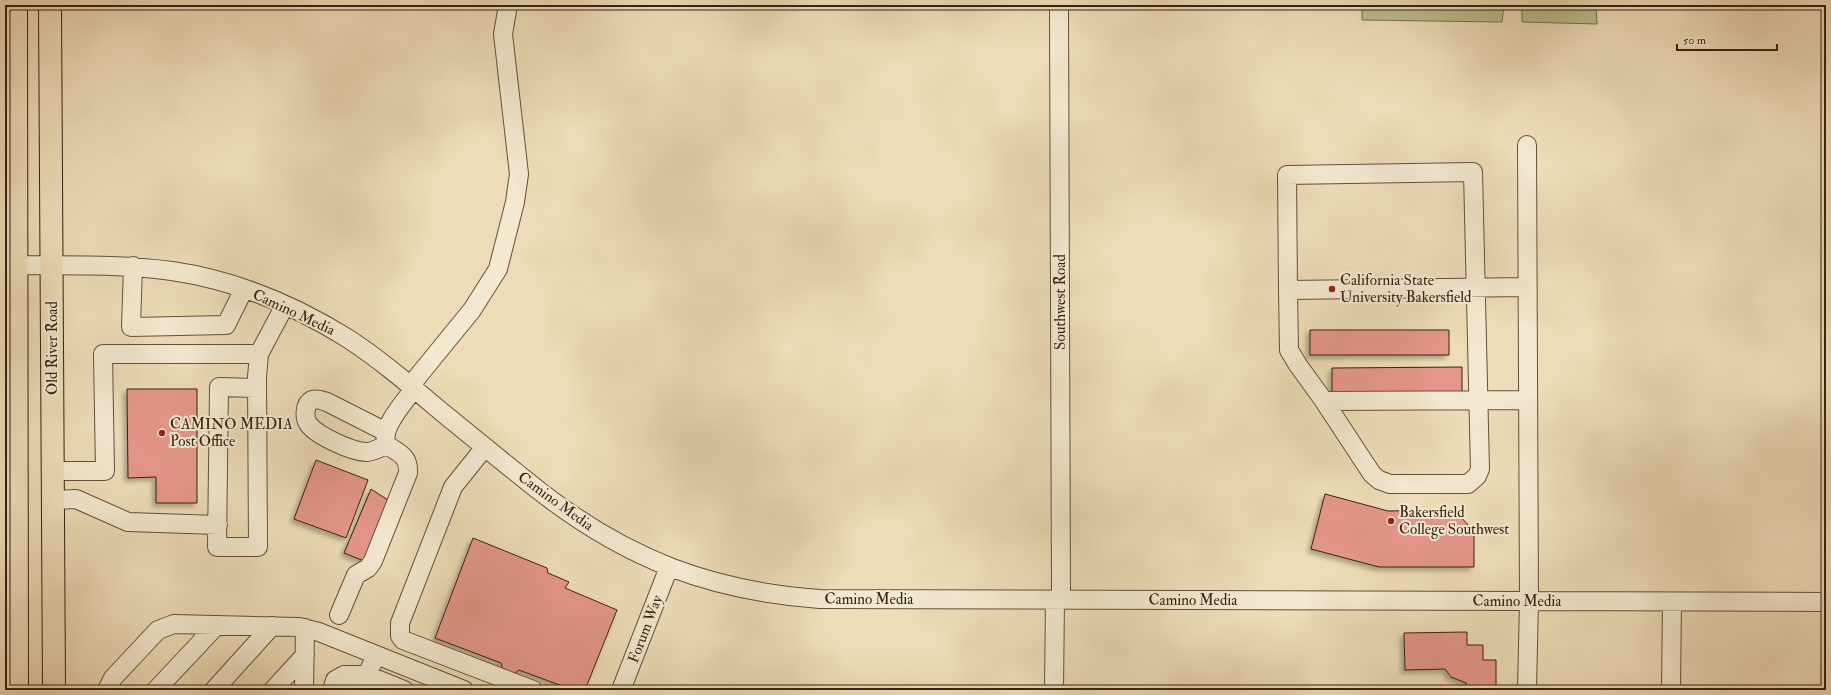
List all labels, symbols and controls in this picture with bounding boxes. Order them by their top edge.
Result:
scale bar [1677,26,1777,52]
text: 50 m [1683,33,1707,48]
street label: Southwest Road [1051,254,1070,350]
place label: California State University Bakersfield [1340,271,1472,307]
marker: California State University Bakersfield [1327,284,1337,294]
street label: Camino Media [250,285,339,340]
street label: Old River Road [43,300,62,395]
place label: CAMINO MEDIA Post Office [170,415,293,451]
marker: CAMINO MEDIA Post Office [157,428,167,438]
street label: Camino Media [514,468,598,536]
place label: Bakersfield College Southwest [1399,503,1509,539]
marker: Bakersfield College Southwest [1386,516,1396,526]
street label: Camino Media [825,590,914,609]
street label: Camino Media [1149,591,1238,610]
street label: Forum Way [624,592,667,666]
street label: Camino Media [1473,592,1562,611]

